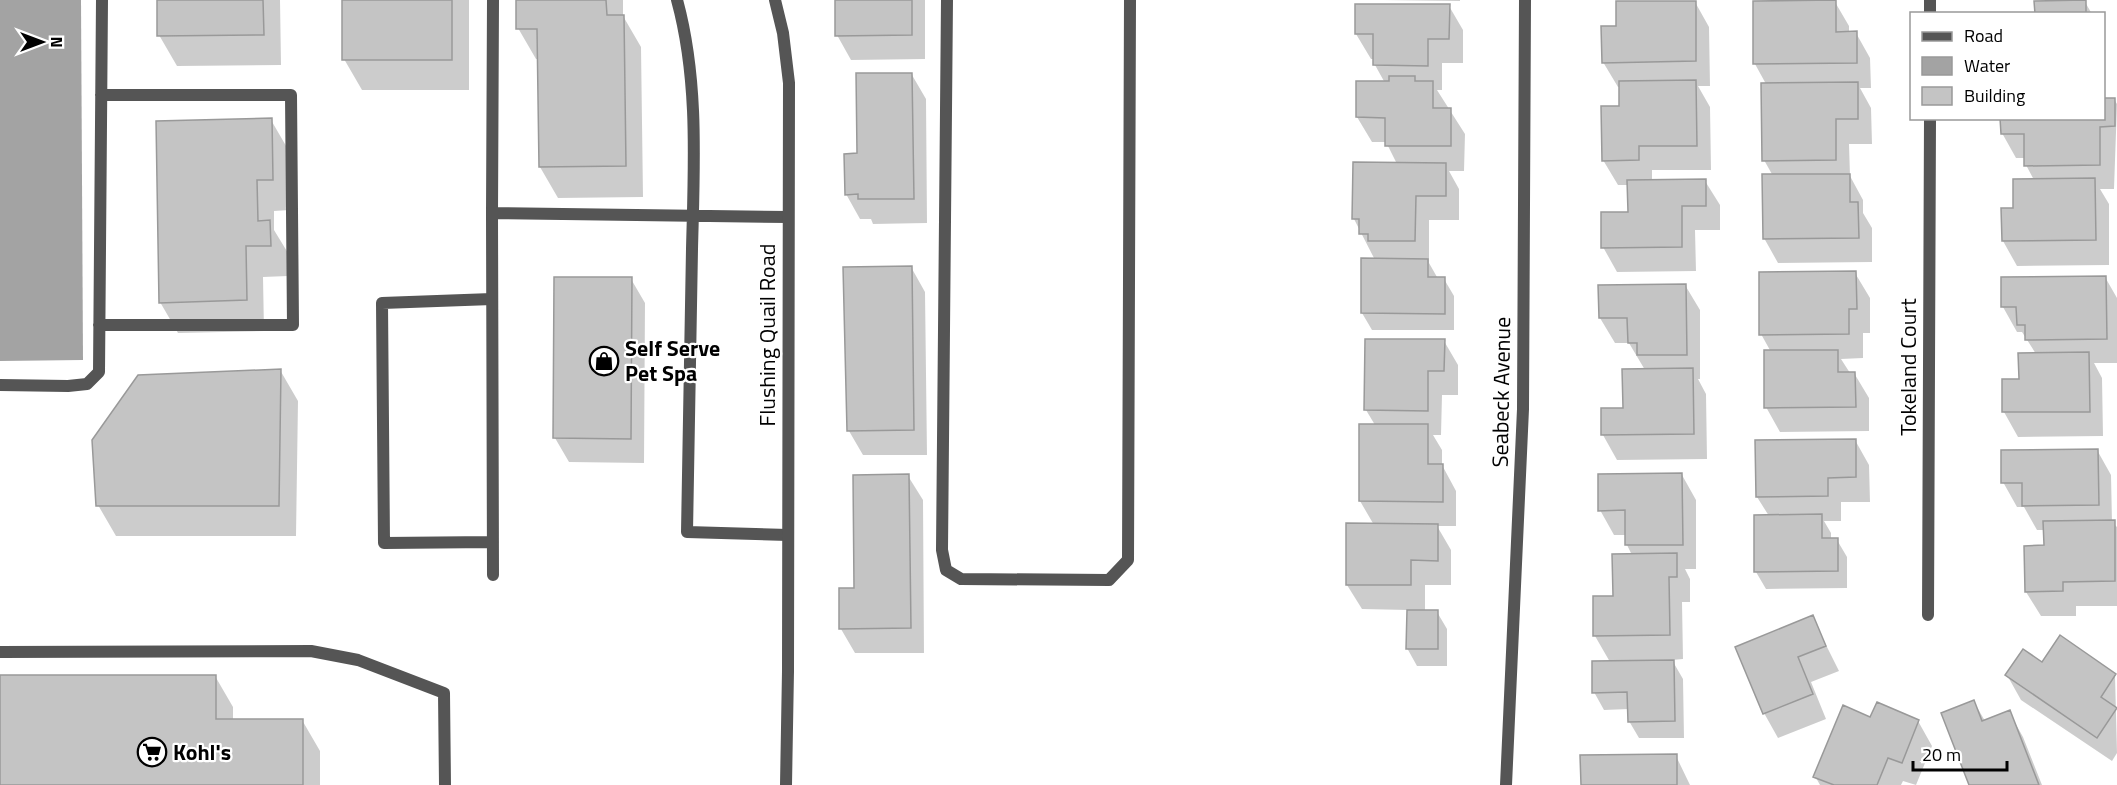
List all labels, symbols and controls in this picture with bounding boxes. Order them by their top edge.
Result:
north arrow [12,12,72,72]
legend [1910,12,2105,120]
text: Road [1964,22,2003,49]
text: N [45,36,69,48]
text: Water [1964,52,2010,79]
text: Building [1964,82,2025,109]
street label: Flushing Quail Road [750,244,784,426]
street label: Tokeland Court [1891,298,1925,436]
street label: Seabeck Avenue [1483,316,1519,468]
place label: Self Serve Pet Spa [625,331,720,390]
shop icon: Self Serve Pet Spa [588,345,620,377]
scale bar [1913,734,2008,772]
place label: Kohl's [173,735,231,769]
supermarket icon: Kohl's [136,736,168,768]
text: 20 m [1922,741,1961,768]

